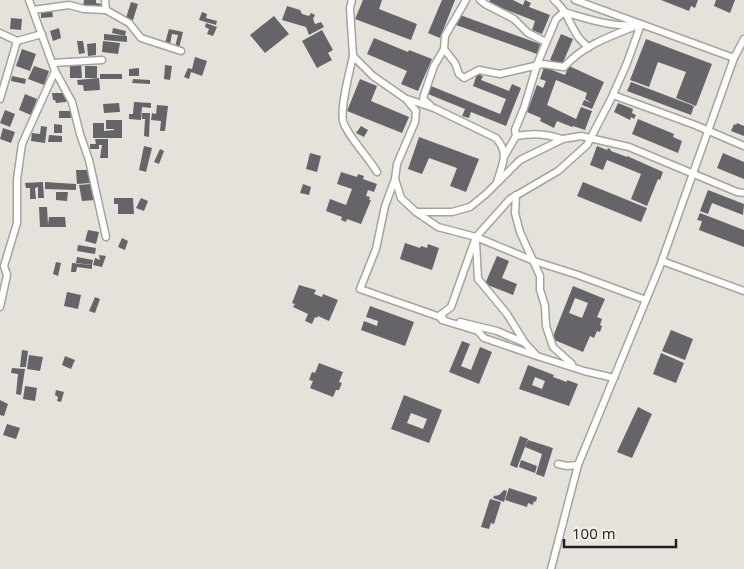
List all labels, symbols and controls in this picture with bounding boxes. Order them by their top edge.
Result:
scale bar [564,516,676,548]
text: 100 m [572,523,616,543]

